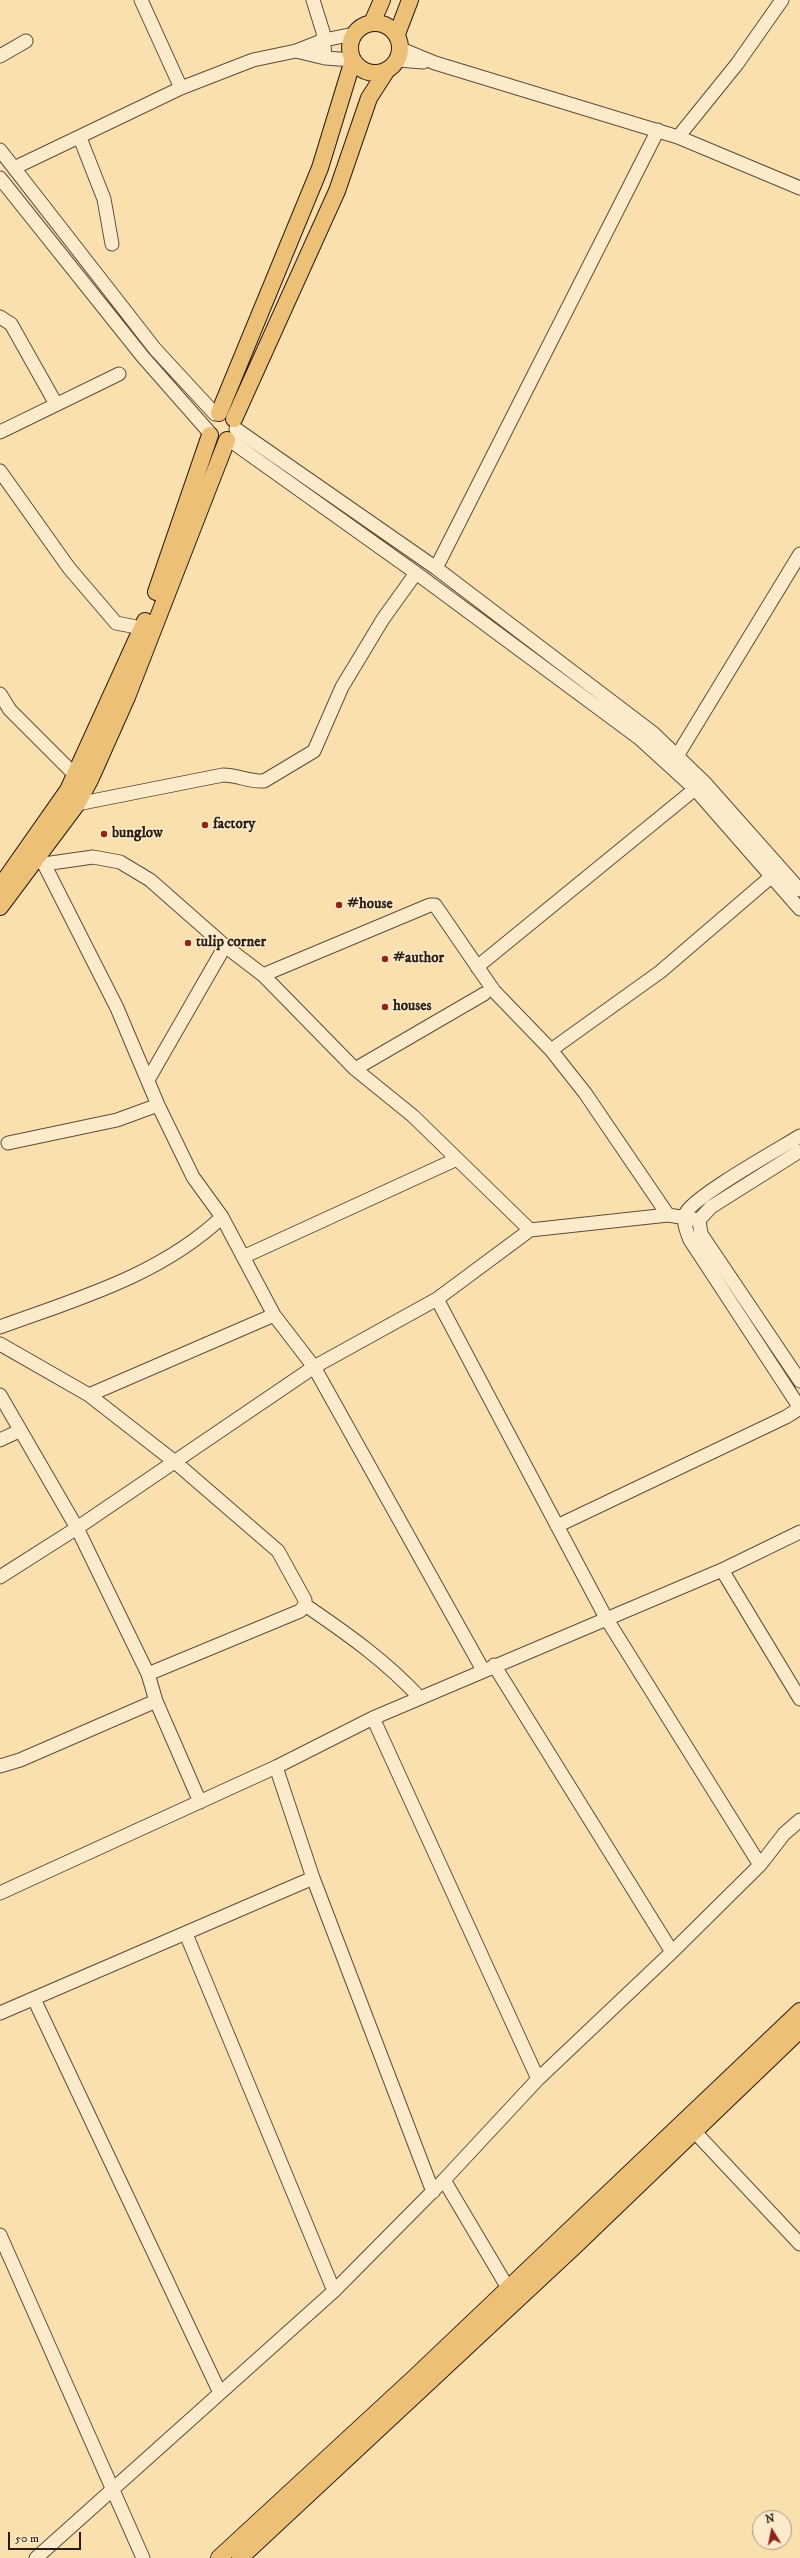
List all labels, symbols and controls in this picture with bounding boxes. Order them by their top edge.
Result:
place label: factory [213,816,255,834]
marker: factory [200,820,210,830]
place label: bunglow [112,825,163,843]
marker: bunglow [99,829,109,839]
place label: #house [347,896,393,914]
marker: #house [334,900,344,910]
place label: tulip corner [196,934,266,952]
marker: tulip corner [183,938,193,948]
place label: #author [393,950,444,968]
marker: #author [380,954,390,964]
place label: houses [393,998,432,1016]
marker: houses [380,1002,390,1012]
north arrow [752,2510,792,2550]
text: N [764,2511,776,2527]
scale bar [10,2524,83,2550]
text: 50 m [15,2531,39,2546]

